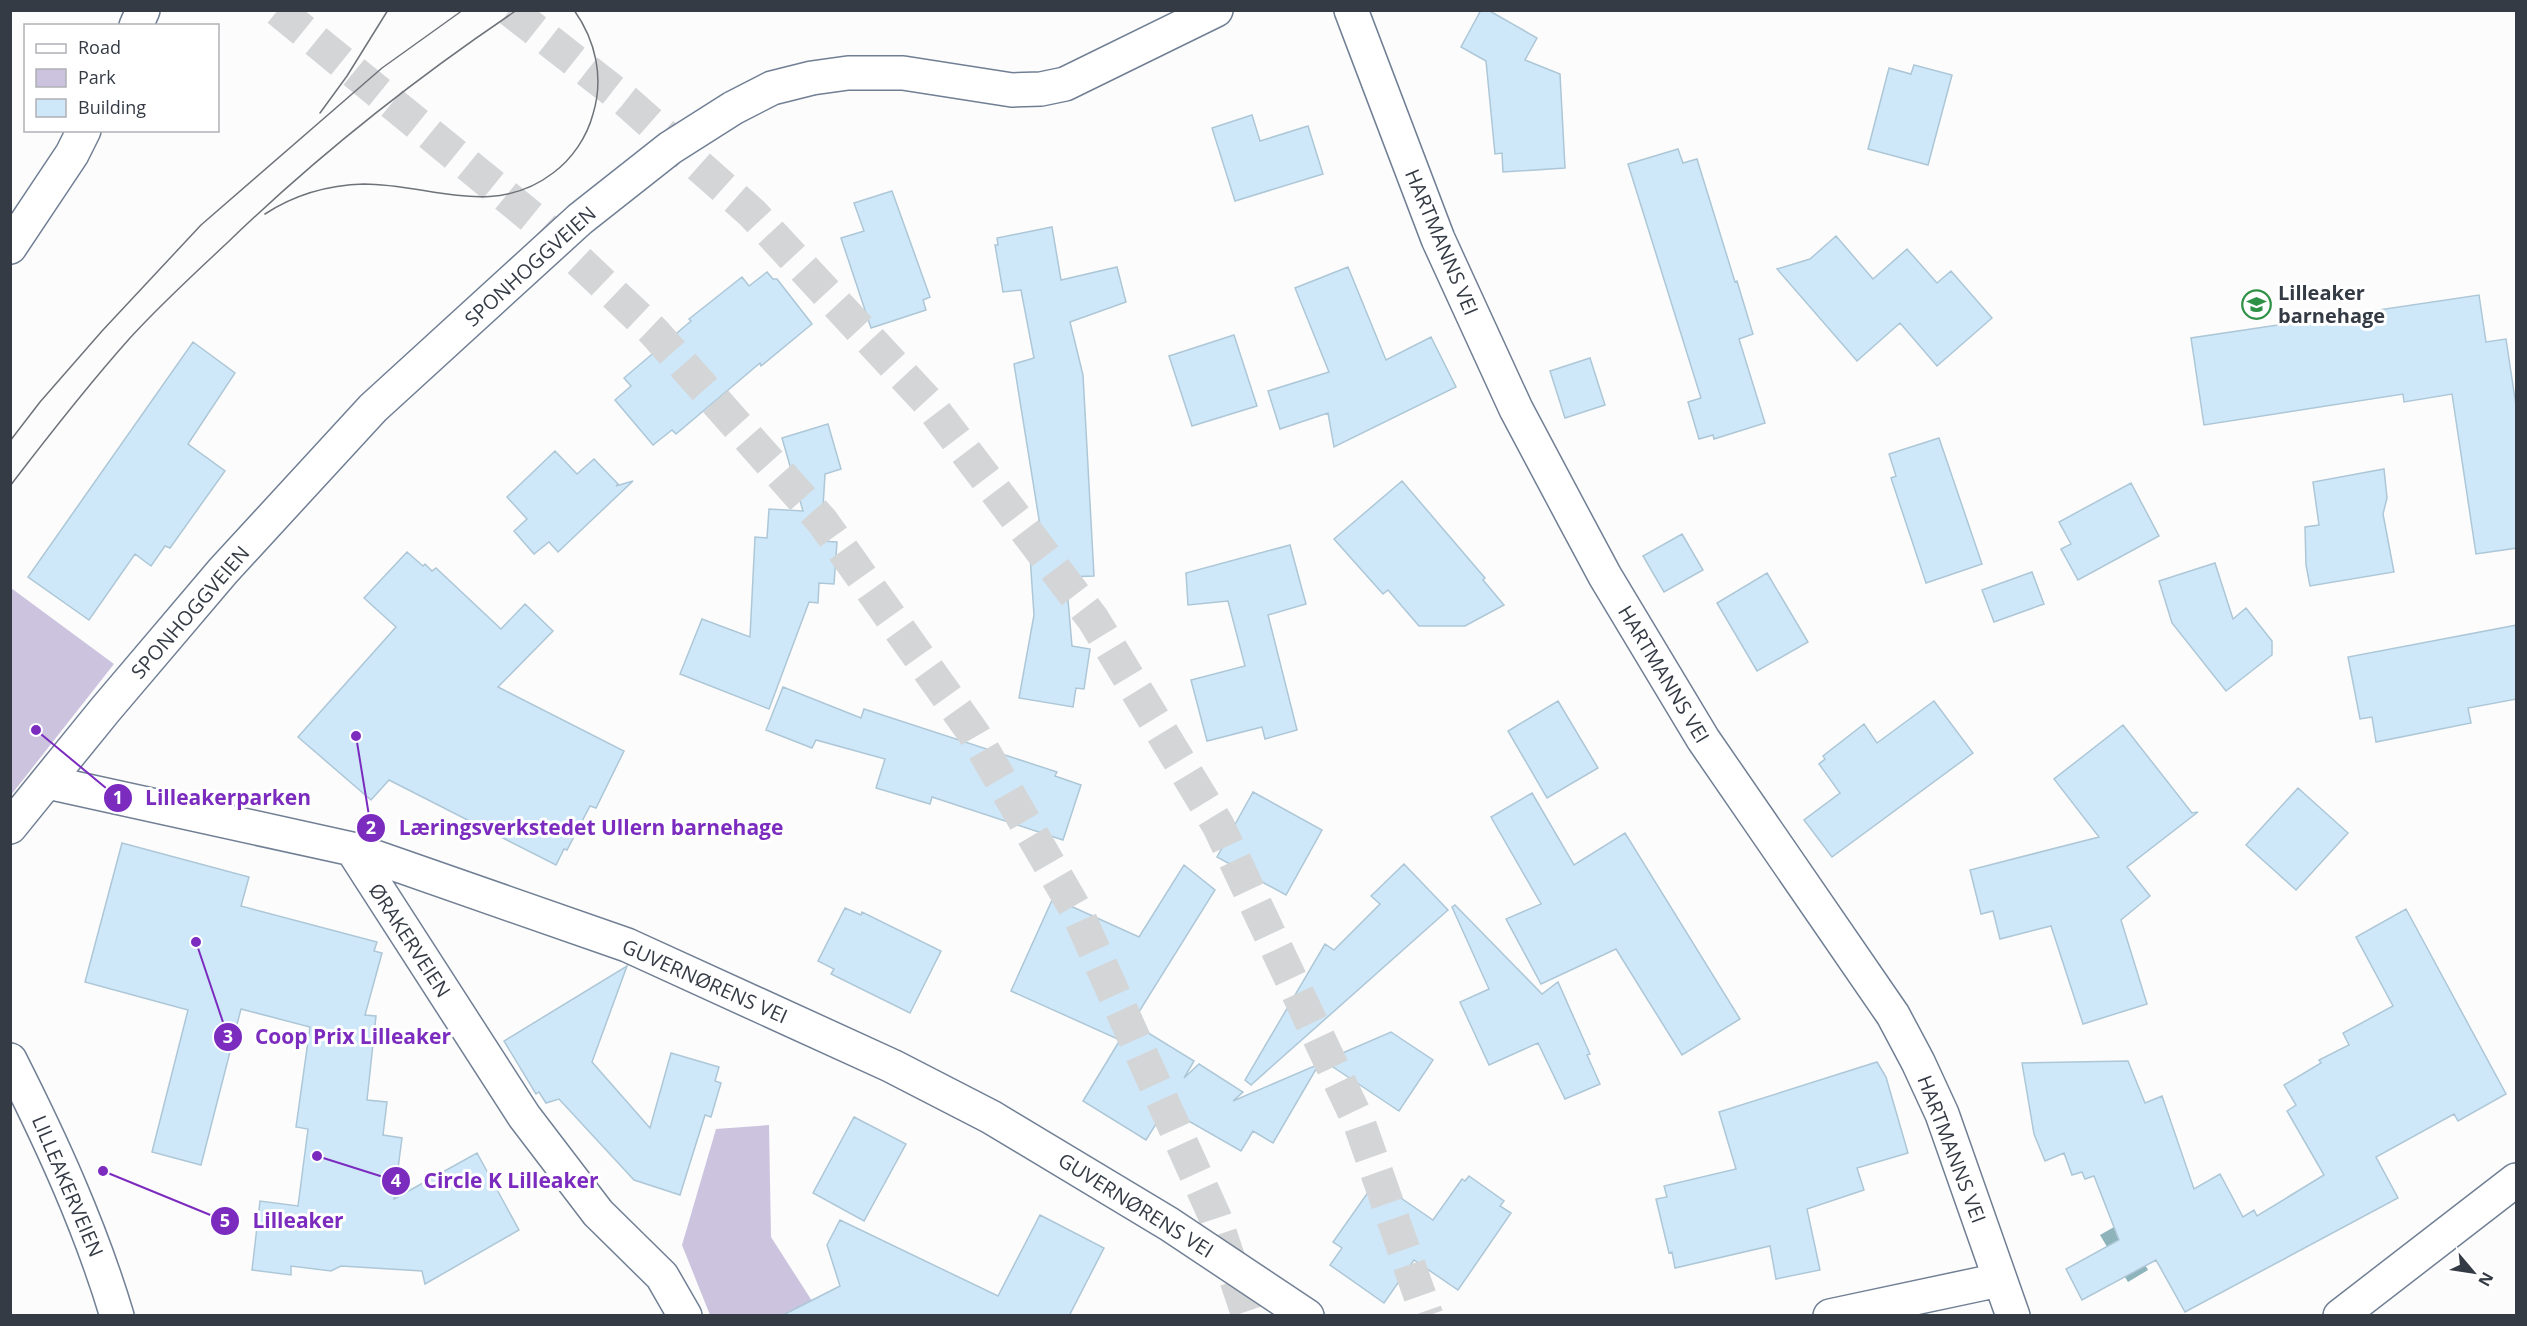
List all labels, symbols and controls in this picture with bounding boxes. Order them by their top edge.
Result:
legend [24,24,219,132]
text: Road [78,35,121,59]
text: Park [78,65,116,89]
text: Building [78,95,146,119]
street label: HARTMANNS VEI [1399,165,1485,319]
street label: SPONHOGGVEIEN [459,200,601,332]
place label: Lilleaker barnehage [2278,279,2385,329]
school or university icon: Lilleaker barnehage [2241,288,2273,320]
street label: SPONHOGGVEIEN [125,540,255,684]
street label: HARTMANNS VEI [1612,600,1716,748]
callout: Lilleakerparken [103,779,323,818]
text: Lilleakerparken [145,783,311,811]
text: 1 [113,785,123,809]
callout: Læringsverkstedet Ullern barnehage [356,808,795,847]
text: Læringsverkstedet Ullern barnehage [399,813,783,841]
text: 2 [366,815,376,839]
street label: ØRAKERVEIEN [363,878,457,1002]
street label: GUVERNØRENS VEI [618,932,792,1030]
callout: Coop Prix Lilleaker [213,1017,463,1056]
text: Coop Prix Lilleaker [255,1022,451,1050]
text: 3 [223,1024,233,1048]
street label: HARTMANNS VEI [1911,1071,1993,1227]
street label: LILLEAKERVEIEN [26,1111,110,1261]
street label: GUVERNØRENS VEI [1053,1146,1219,1264]
callout: Circle K Lilleaker [381,1161,610,1200]
text: Circle K Lilleaker [424,1166,599,1194]
text: 4 [391,1168,401,1192]
callout: Lilleaker [210,1201,355,1240]
text: Lilleaker [252,1206,344,1234]
text: 5 [220,1208,230,1232]
north arrow [2443,1242,2503,1302]
text: N [2473,1268,2499,1290]

